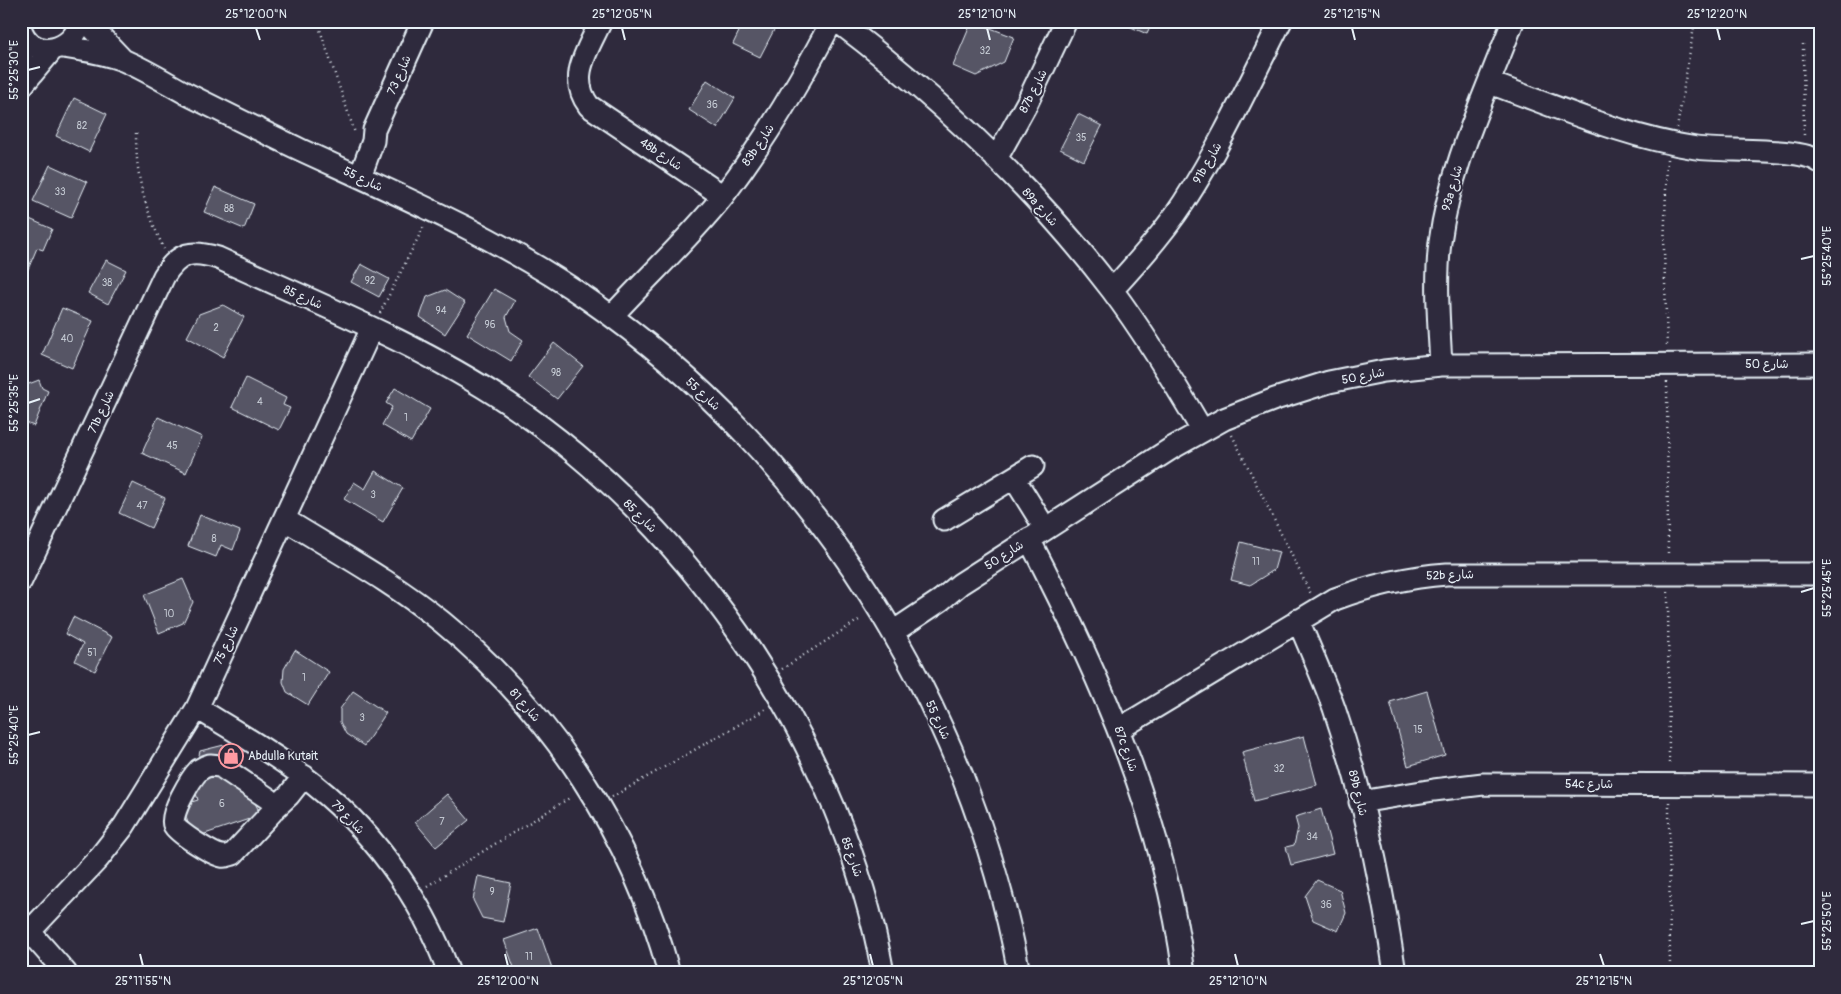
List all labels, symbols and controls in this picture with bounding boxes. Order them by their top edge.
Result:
text: 25°12'00"N [225,7,287,22]
text: 25°12'05"N [592,7,652,22]
text: 25°12'10"N [958,7,1016,22]
text: 25°12'15"N [1324,7,1380,22]
text: 25°12'20"N [1687,7,1747,22]
text: 55°25'30"E [7,40,22,100]
house number: 32 [979,45,991,57]
street label: شارع 73 [384,53,416,98]
street label: 87b شارع [1016,67,1052,116]
house number: 36 [706,99,718,111]
house number: 82 [77,120,88,132]
street label: 83b شارع [739,122,779,170]
house number: 35 [1076,132,1087,144]
street label: 48b شارع [636,135,685,175]
street label: 91b شارع [1190,140,1226,187]
street label: 93a شارع [1439,163,1467,213]
street label: شارع 55 [340,164,385,196]
street label: 89a شارع [1018,185,1061,230]
house number: 33 [54,186,66,198]
house number: 88 [224,203,234,215]
text: 55°25'40"E [1820,226,1835,286]
house number: 92 [365,275,376,287]
house number: 38 [102,277,112,289]
street label: شارع 85 [281,282,325,314]
house number: 94 [436,305,447,317]
house number: 96 [485,319,496,331]
house number: 2 [213,322,219,334]
house number: 40 [61,333,73,345]
street label: شارع 50 [1745,357,1789,373]
street label: شارع 50 [1340,365,1386,389]
house number: 98 [551,367,561,379]
text: 55°25'35"E [7,374,22,432]
street label: شارع 55 [682,375,723,415]
street label: 71b شارع [85,388,119,436]
house number: 4 [257,396,263,408]
house number: 1 [404,412,408,424]
house number: 45 [166,440,178,452]
house number: 3 [370,489,376,501]
street label: شارع 85 [619,497,659,537]
house number: 47 [136,500,148,512]
house number: 8 [211,533,217,545]
street label: شارع 50 [982,537,1027,574]
house number: 11 [1252,556,1260,568]
text: 55°25'45"E [1820,559,1835,617]
street label: 52b شارع [1426,567,1474,585]
house number: 10 [164,608,175,620]
street label: شارع 75 [211,623,243,668]
house number: 51 [87,647,97,659]
house number: 1 [302,672,306,684]
street label: شارع 81 [505,686,543,726]
street label: شارع 55 [921,698,953,743]
text: 55°25'40"E [7,705,22,765]
house number: 3 [359,712,365,724]
street label: 87c شارع [1109,724,1141,774]
house number: 15 [1413,724,1423,736]
shop icon: Abdulla Kutait [218,743,244,769]
place label: Abdulla Kutait [248,749,318,764]
house number: 32 [1273,763,1285,775]
street label: 89b شارع [1344,769,1370,818]
street label: 54c شارع [1565,777,1613,793]
street label: شارع 79 [327,797,367,838]
house number: 6 [219,798,225,810]
house number: 7 [439,816,445,828]
house number: 34 [1306,831,1318,843]
street label: شارع 85 [837,835,866,879]
house number: 9 [489,886,495,898]
text: 55°25'50"E [1820,891,1835,951]
house number: 36 [1320,899,1332,911]
house number: 11 [525,951,533,963]
text: 25°11'55"N [115,974,171,989]
text: 25°12'00"N [477,974,539,989]
text: 25°12'05"N [843,974,903,989]
text: 25°12'10"N [1209,974,1267,989]
text: 25°12'15"N [1576,974,1632,989]

